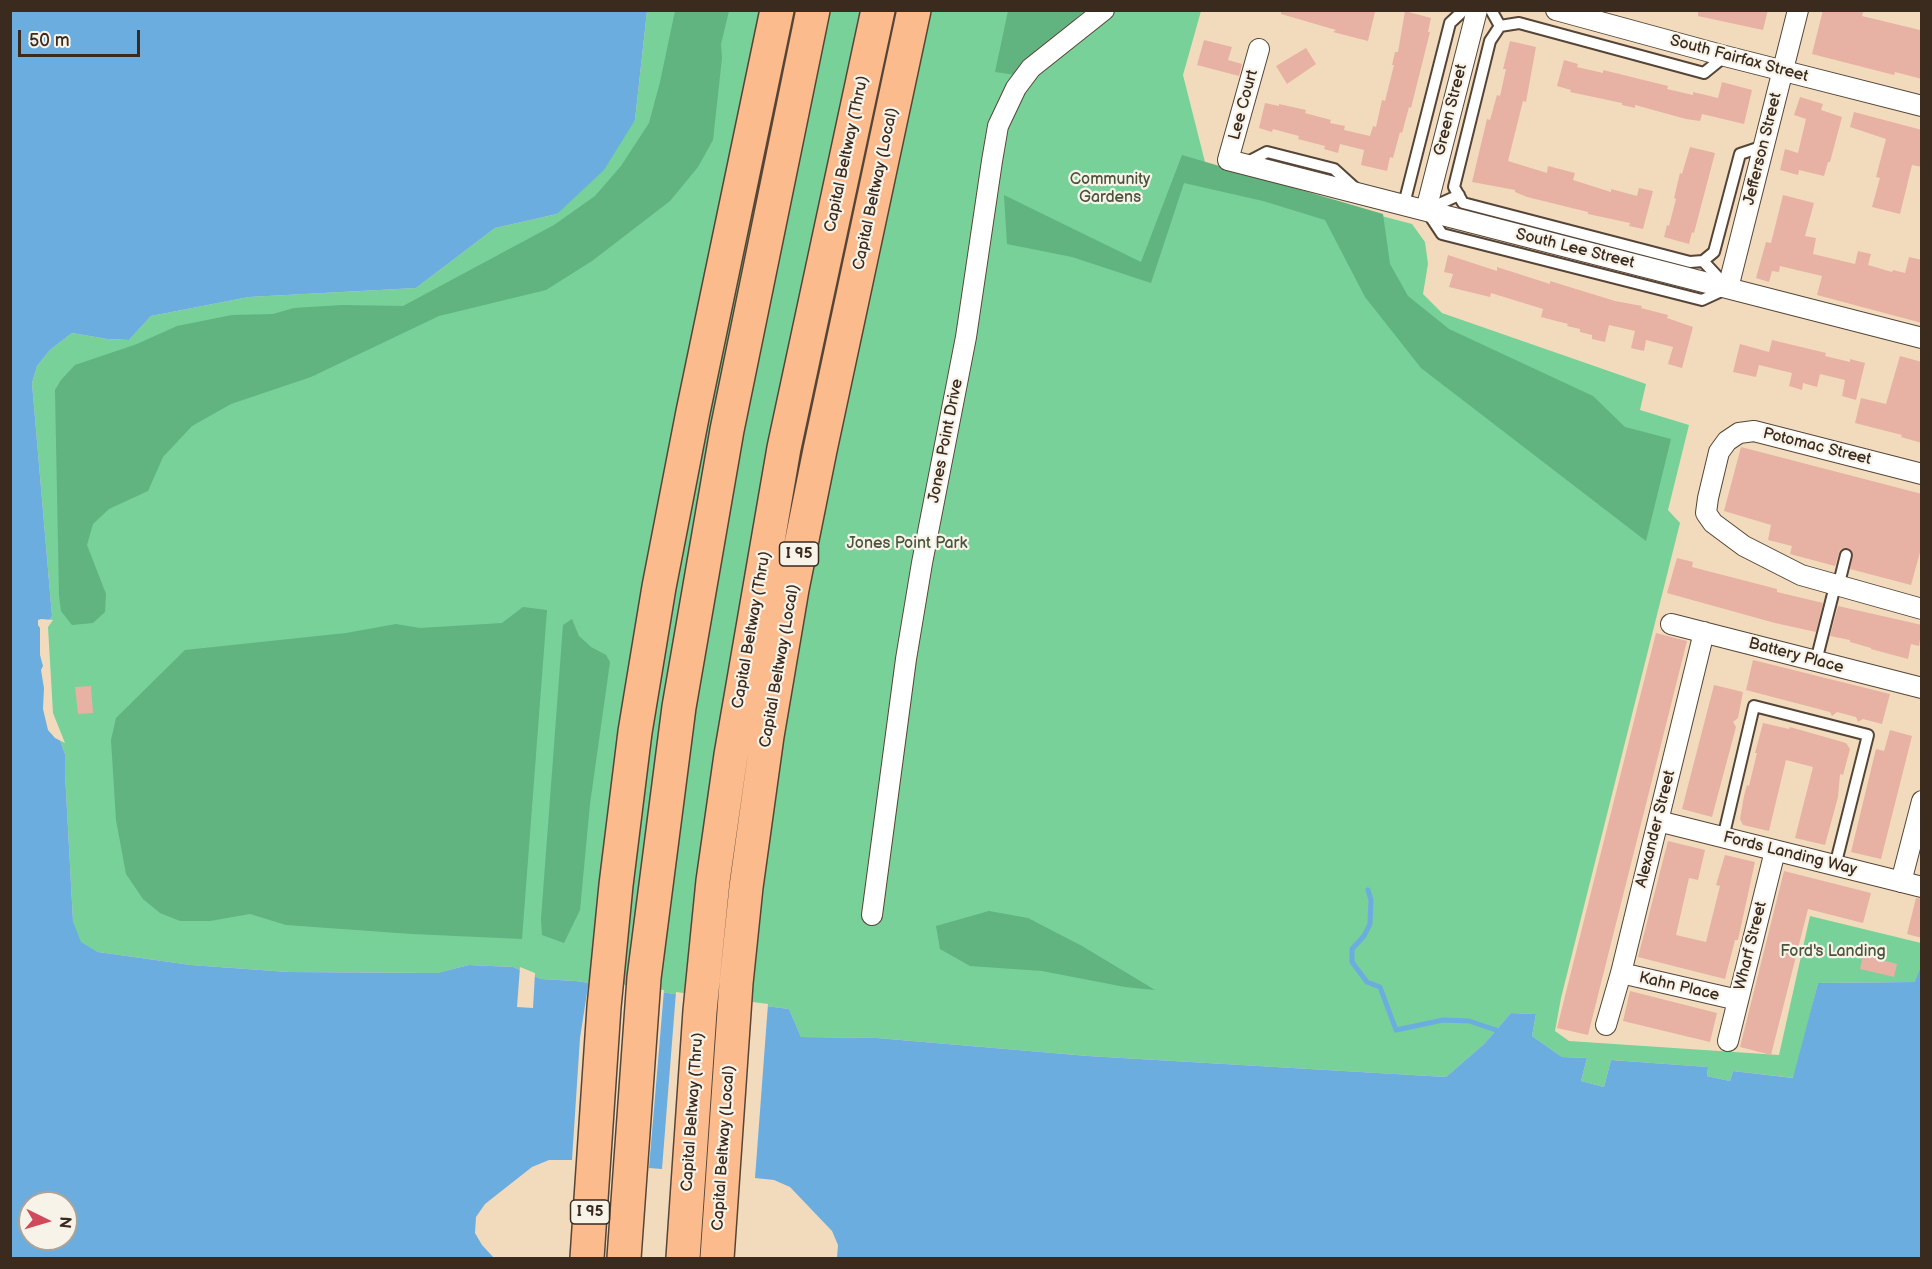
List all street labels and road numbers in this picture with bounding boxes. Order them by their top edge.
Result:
street label: South Fairfax Street [1668,31,1810,87]
street label: Green Street [1430,62,1472,158]
street label: Lee Court [1225,68,1263,142]
street label: Capital Beltway (Thru) [821,74,873,234]
street label: Jefferson Street [1740,91,1786,207]
street label: Capital Beltway (Local) [849,106,903,272]
street label: South Lee Street [1514,225,1636,273]
street label: Jones Point Drive [925,377,967,505]
street label: Potomac Street [1761,424,1873,470]
road number: I 95 [780,542,818,566]
street label: Capital Beltway (Thru) [729,550,775,710]
street label: Capital Beltway (Local) [756,583,804,749]
street label: Battery Place [1746,634,1846,678]
street label: Alexander Street [1632,768,1680,890]
street label: Fords Landing Way [1721,828,1859,880]
street label: Wharf Street [1731,900,1771,992]
street label: Kahn Place [1637,968,1721,1006]
street label: Capital Beltway (Thru) [678,1032,708,1192]
street label: Capital Beltway (Local) [709,1065,739,1231]
road number: I 95 [570,1200,610,1224]

